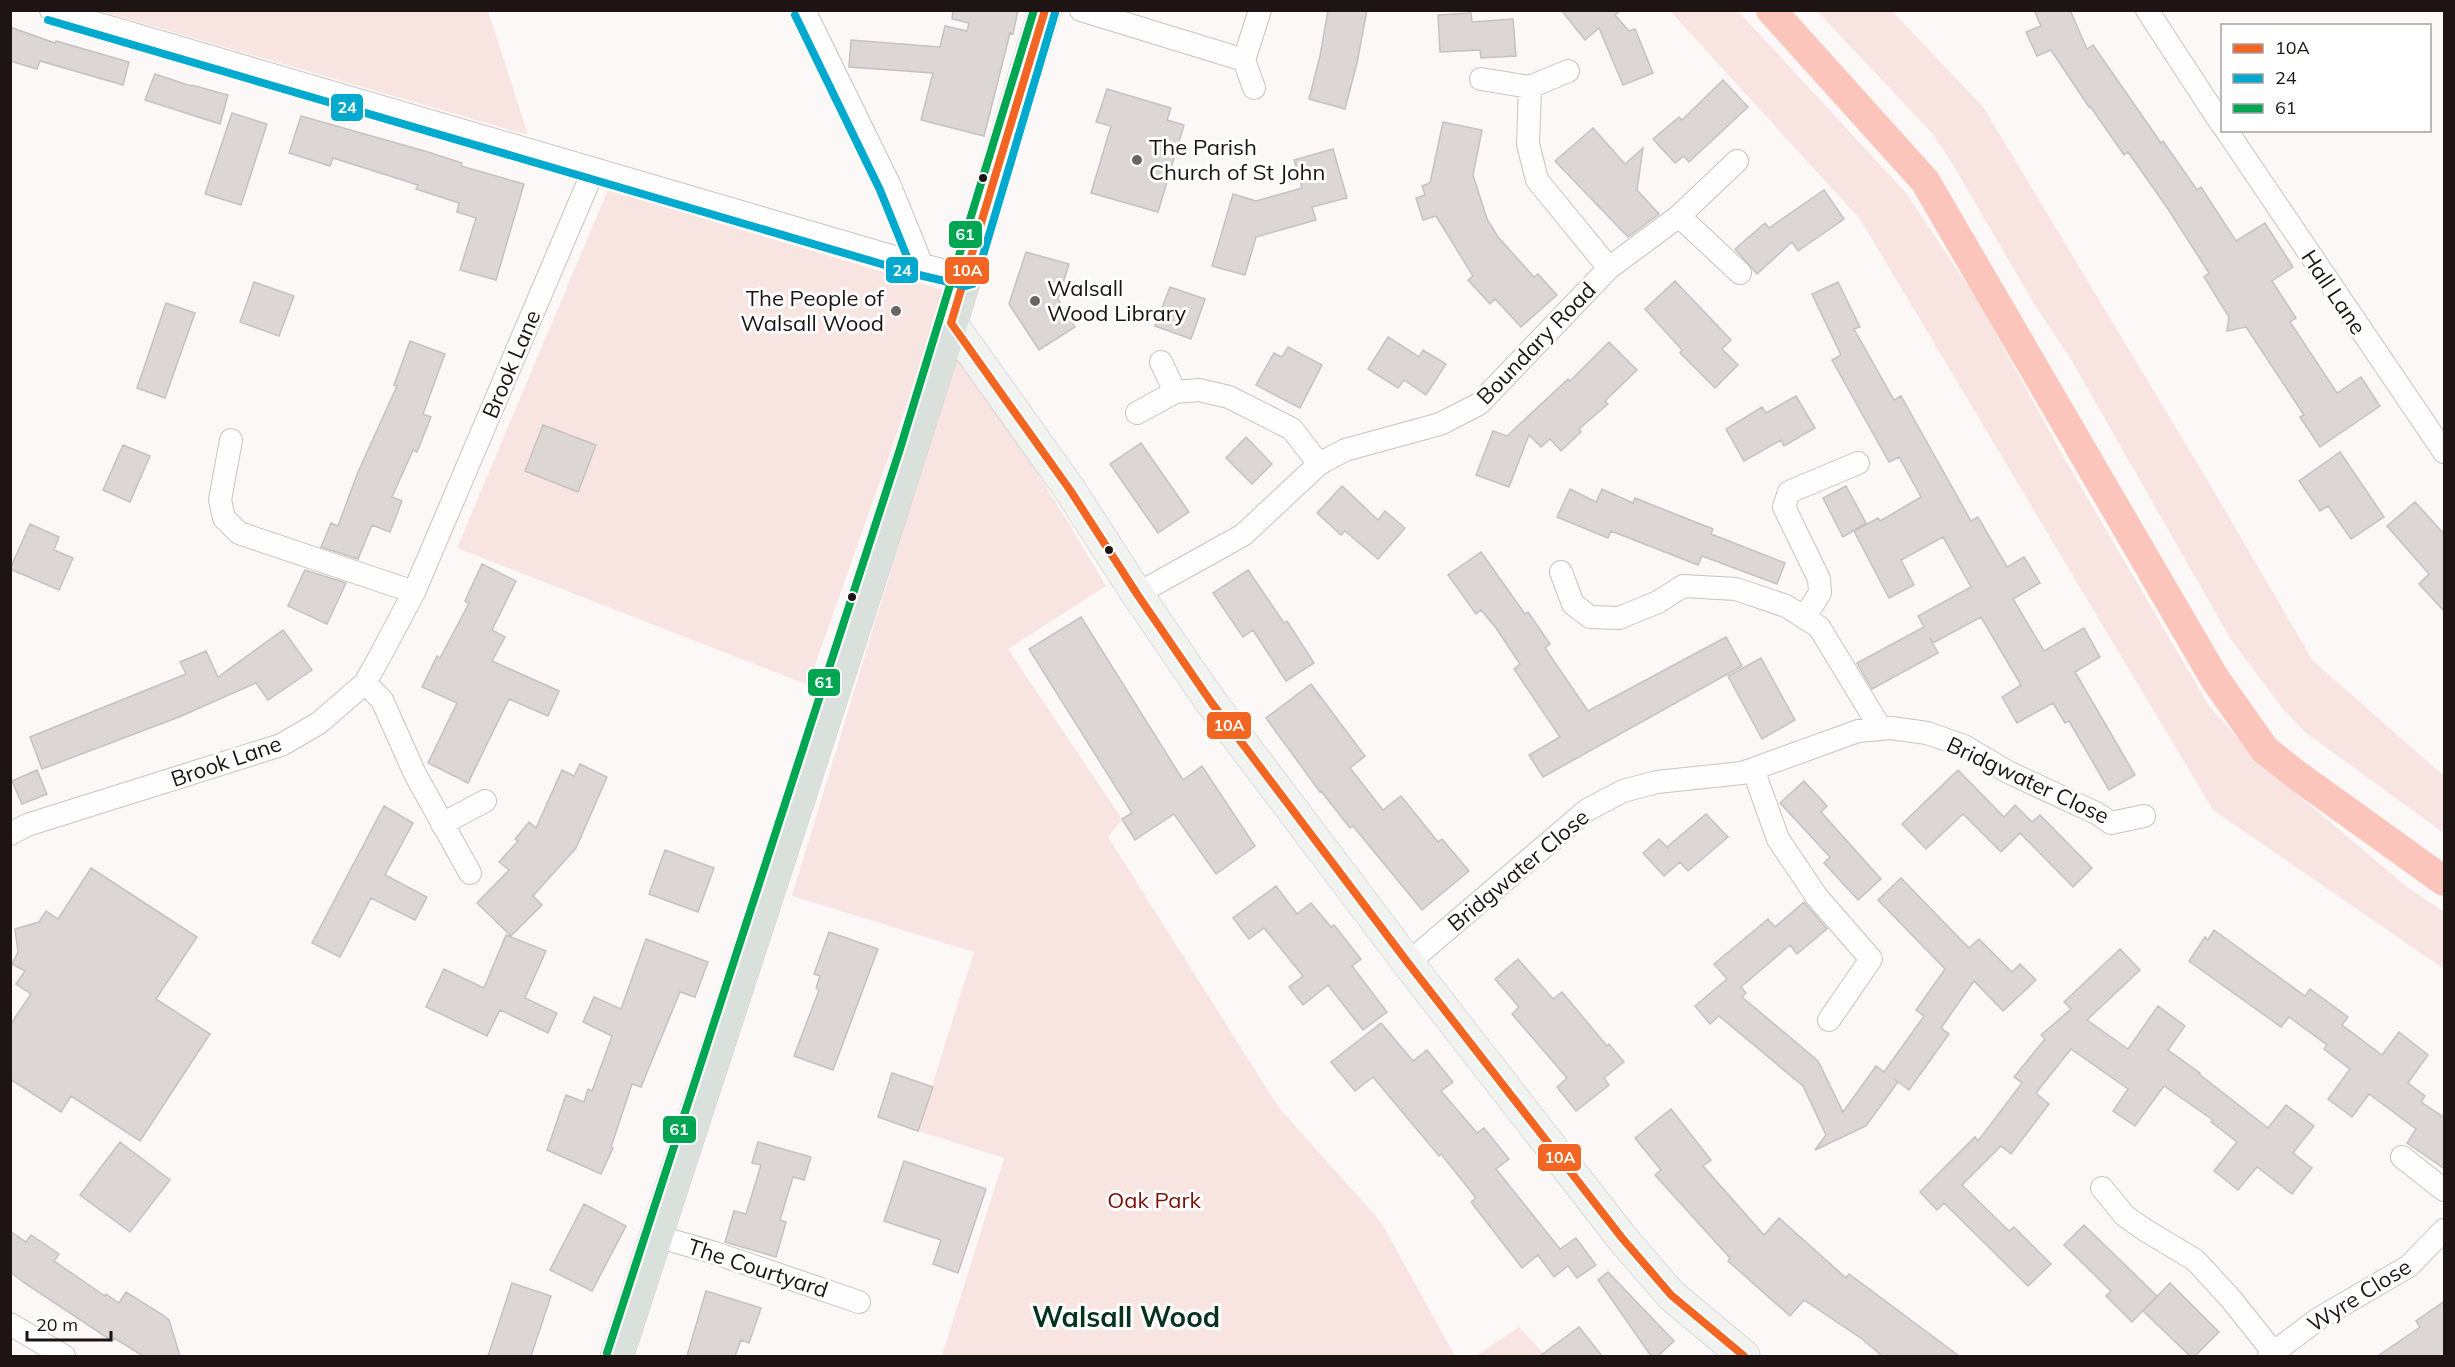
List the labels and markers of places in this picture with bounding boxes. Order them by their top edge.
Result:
place label: The Parish Church of St John [1149,133,1325,186]
marker: The Parish Church of St John [1130,153,1144,167]
unlabelled marker [977,172,989,184]
place label: Walsall Wood Library [1047,274,1186,327]
place label: The People of Walsall Wood [741,284,885,337]
marker: Walsall Wood Library [1028,294,1042,308]
marker: The People of Walsall Wood [889,304,903,318]
unlabelled marker [1103,544,1115,556]
unlabelled marker [846,591,858,603]

